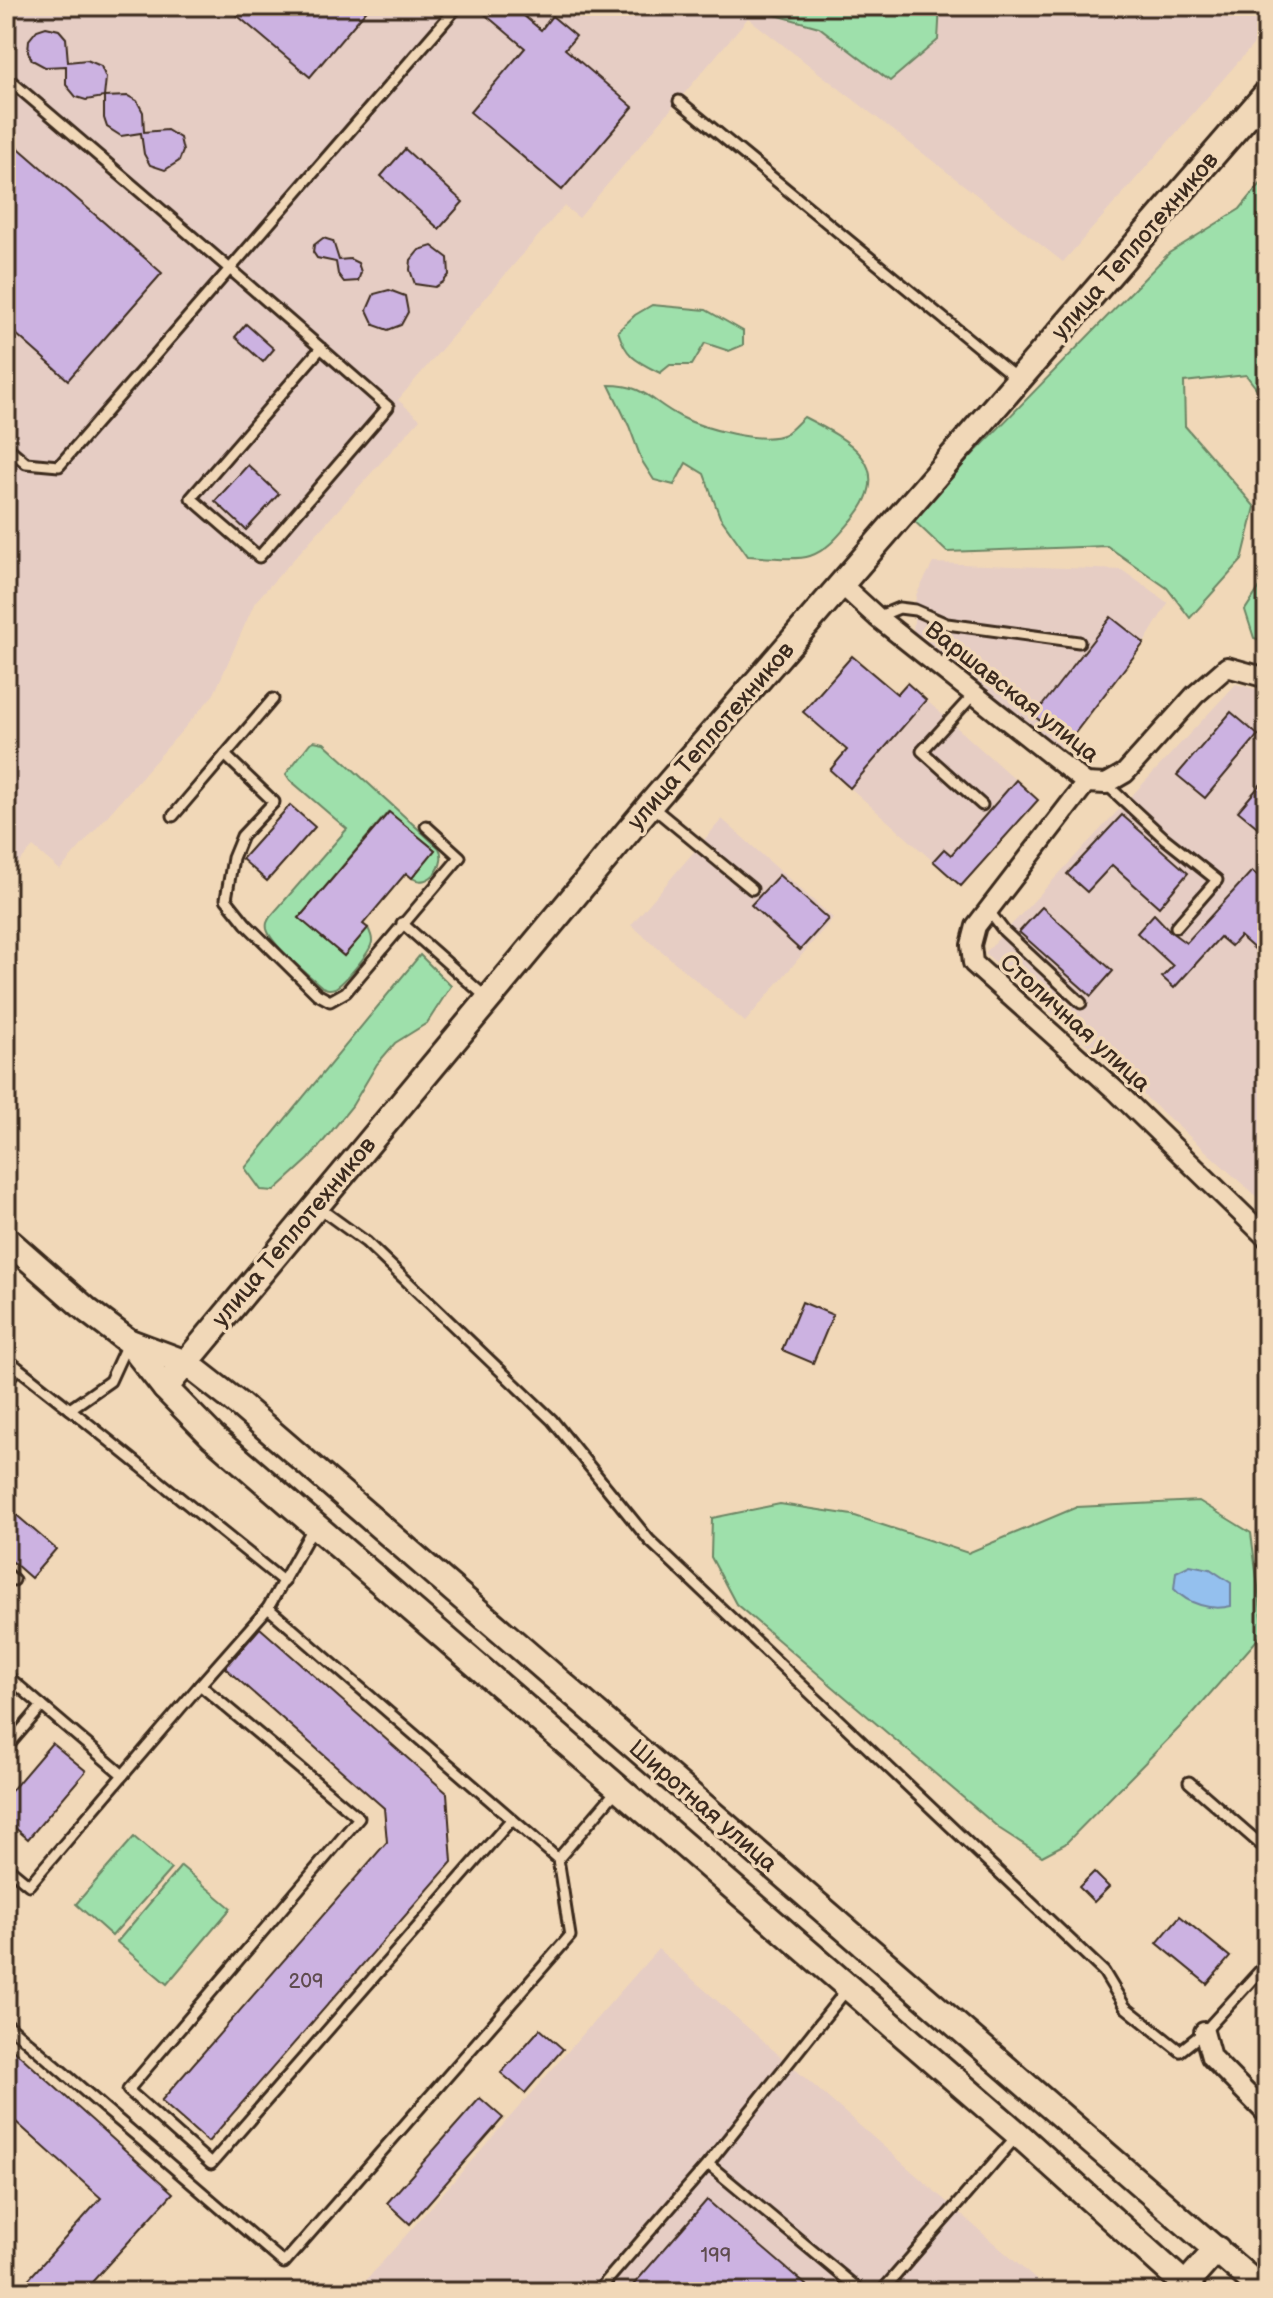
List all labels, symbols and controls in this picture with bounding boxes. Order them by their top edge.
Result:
street label: улица Теплотехников [1045,146,1225,346]
street label: Варшавская улица [919,615,1105,769]
street label: улица Теплотехников [621,636,801,836]
street label: Столичная улица [994,948,1156,1098]
street label: улица Теплотехников [206,1131,382,1333]
street label: Широтная улица [623,1734,783,1878]
house number: 209 [288,1970,324,1994]
house number: 199 [701,2244,731,2268]

